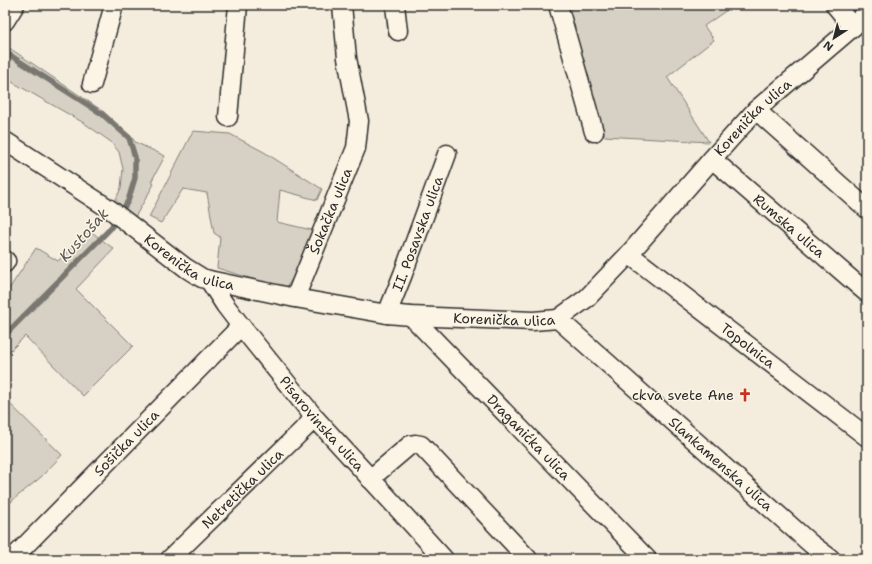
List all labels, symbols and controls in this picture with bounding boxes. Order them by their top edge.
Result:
north arrow [814,18,854,58]
text: N [820,37,836,54]
street label: Korenička ulica [710,75,795,160]
street label: Šokačka ulica [305,165,356,257]
street label: II. Posavska ulica [388,173,447,294]
street label: Rumska ulica [750,190,829,262]
water label: Kustošak [55,204,114,266]
street label: Korenička ulica [141,230,236,294]
street label: Korenička ulica [453,309,556,330]
street label: Topolnica [717,319,779,372]
street label: Pisarovinska ulica [276,372,368,475]
place label: ckva svete Ane [632,386,734,404]
church icon: ckva svete Ane [737,387,753,403]
street label: Draganićka ulica [483,391,575,484]
street label: Sošička ulica [90,406,163,480]
street label: Slankamenska ulica [665,413,777,515]
street label: Netretička ulica [198,445,287,532]

